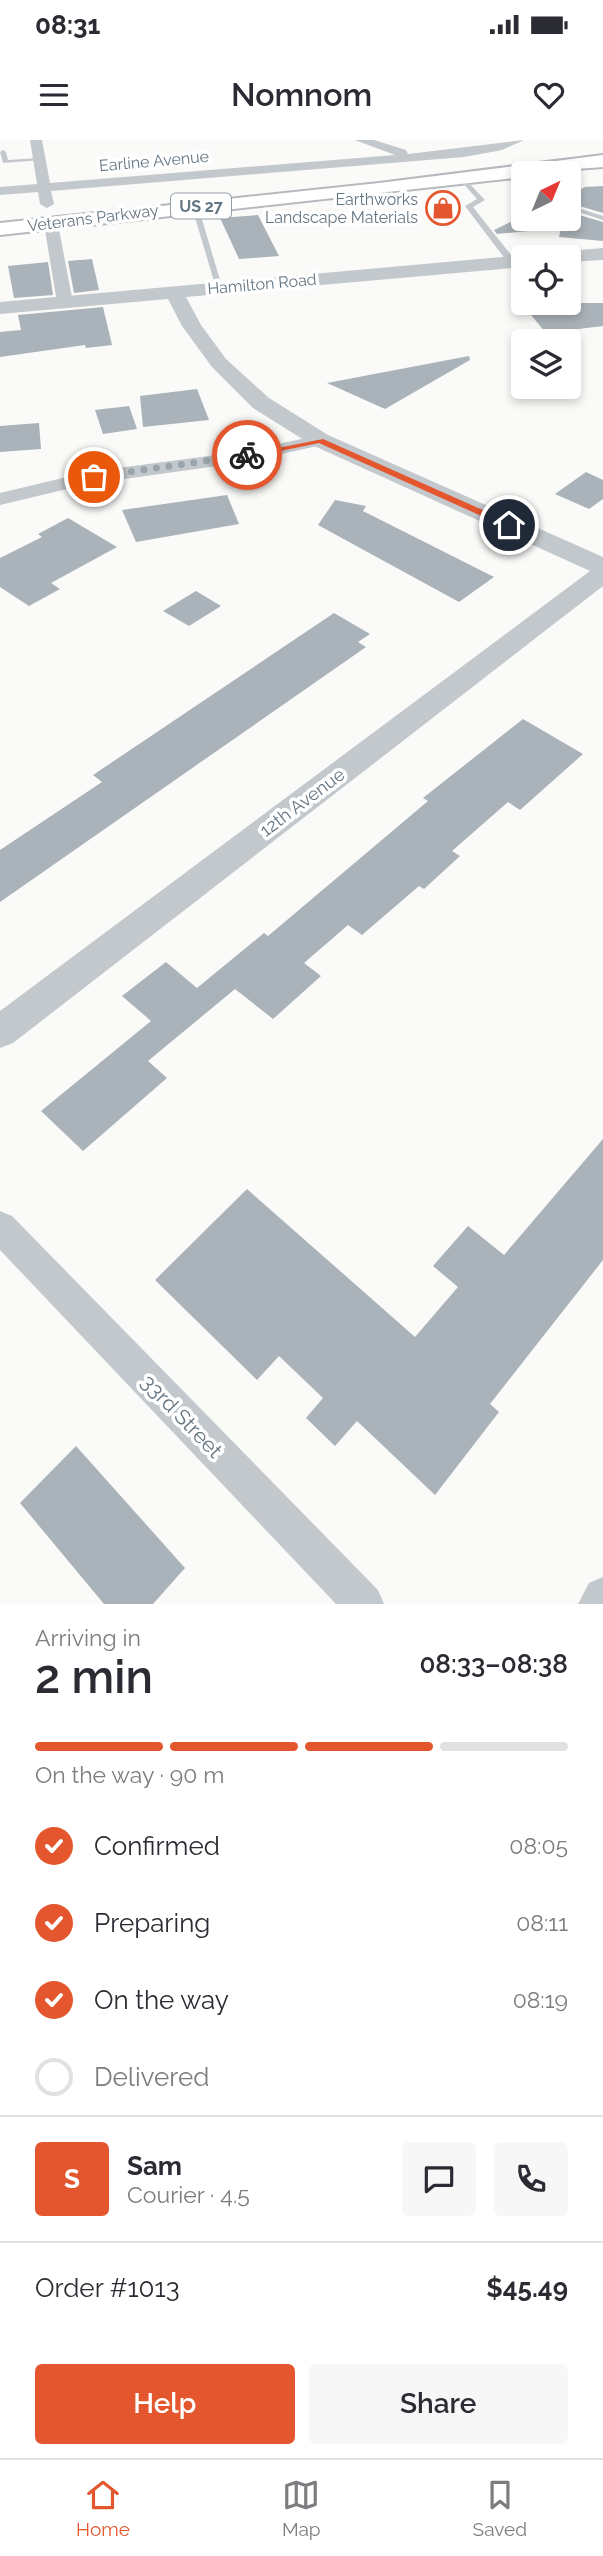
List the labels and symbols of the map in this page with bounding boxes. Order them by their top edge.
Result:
street label: Earline Avenue [98,147,210,175]
north arrow [511,161,581,231]
shop icon: Earthworks Landscape Materials [424,189,462,227]
place label: Earthworks Landscape Materials [265,190,418,227]
road number: US 27 [171,194,231,218]
street label: Veterans Parkway [26,201,160,235]
street label: Hamilton Road [207,270,317,298]
courier [212,420,282,490]
pin [64,447,124,507]
pin [479,495,539,555]
street label: 12th Avenue [255,763,349,841]
street label: 33rd Street [136,1369,228,1463]

